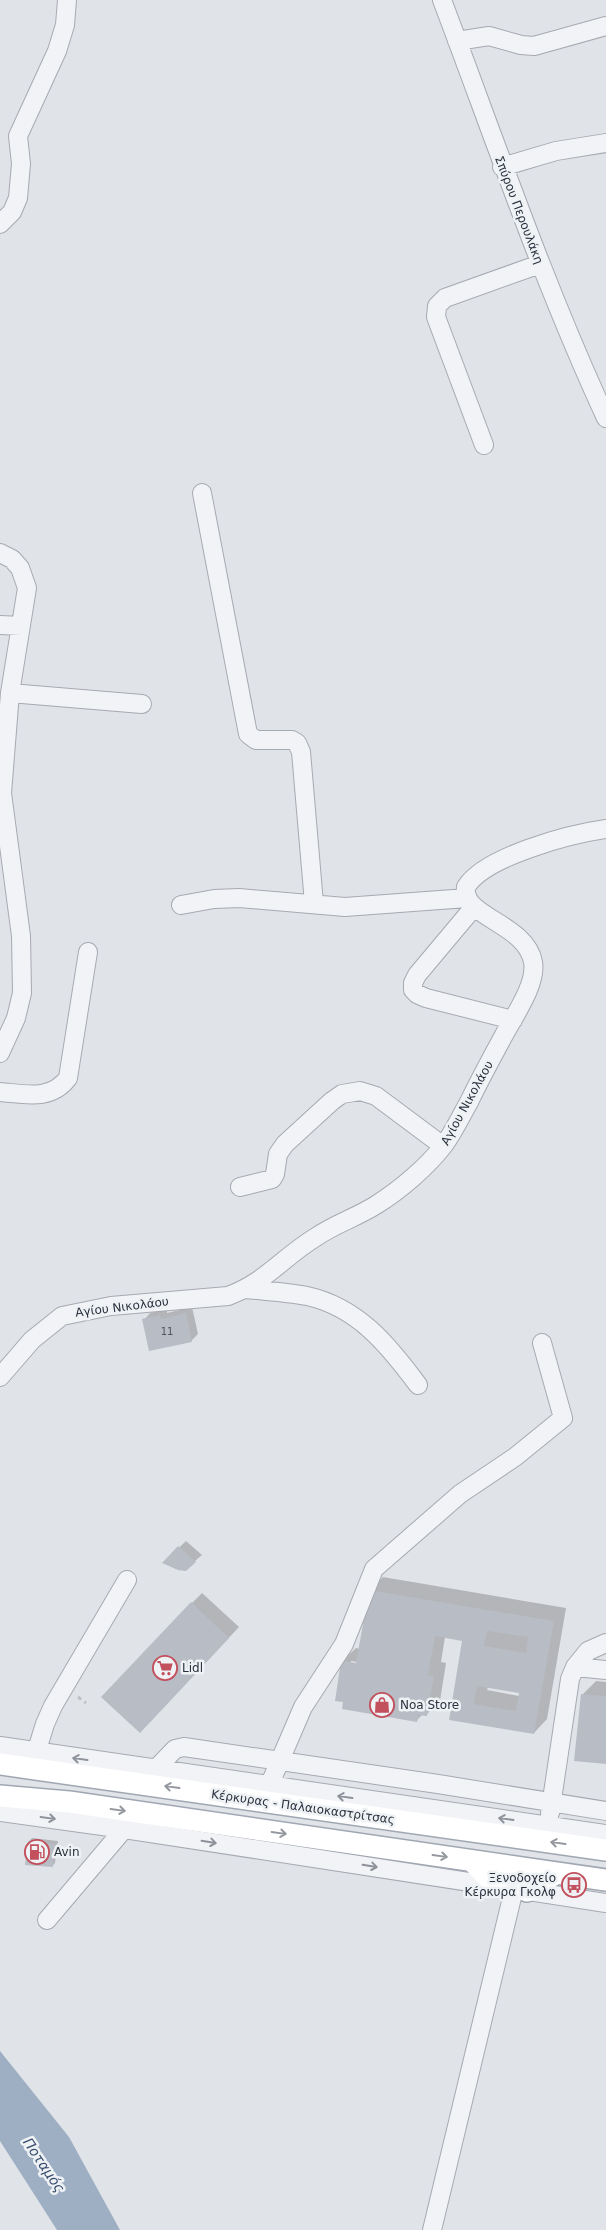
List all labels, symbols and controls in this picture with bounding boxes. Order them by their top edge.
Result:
street label: Σπύρου Περουλάκη [492,154,546,266]
street label: Αγίου Νικολάου [438,1058,496,1148]
street label: Αγίου Νικολάου [74,1294,170,1320]
house number: 11 [161,1326,173,1337]
supermarket icon: Lidl [152,1655,178,1681]
place label: Lidl [182,1661,203,1675]
shop icon: Noa Store [369,1692,395,1718]
place label: Noa Store [400,1698,459,1712]
one-way arrow [72,1753,88,1763]
one-way arrow [164,1782,180,1792]
street label: Κέρκυρας - Παλαιοκαστρίτσας [210,1787,396,1827]
one-way arrow [337,1791,353,1801]
one-way arrow [110,1805,126,1815]
one-way arrow [40,1814,56,1824]
one-way arrow [498,1814,514,1824]
one-way arrow [270,1828,286,1838]
one-way arrow [201,1837,217,1847]
one-way arrow [550,1838,566,1848]
fuel station icon: Avin [24,1839,50,1865]
place label: Avin [54,1845,80,1859]
one-way arrow [431,1851,447,1861]
one-way arrow [361,1862,377,1872]
place label: Ξενοδοχείο Κέρκυρα Γκολφ [465,1871,556,1899]
bus stop icon: Ξενοδοχείο Κέρκυρα Γκολφ [561,1872,587,1898]
water label: Ποταμός [20,2135,68,2195]

